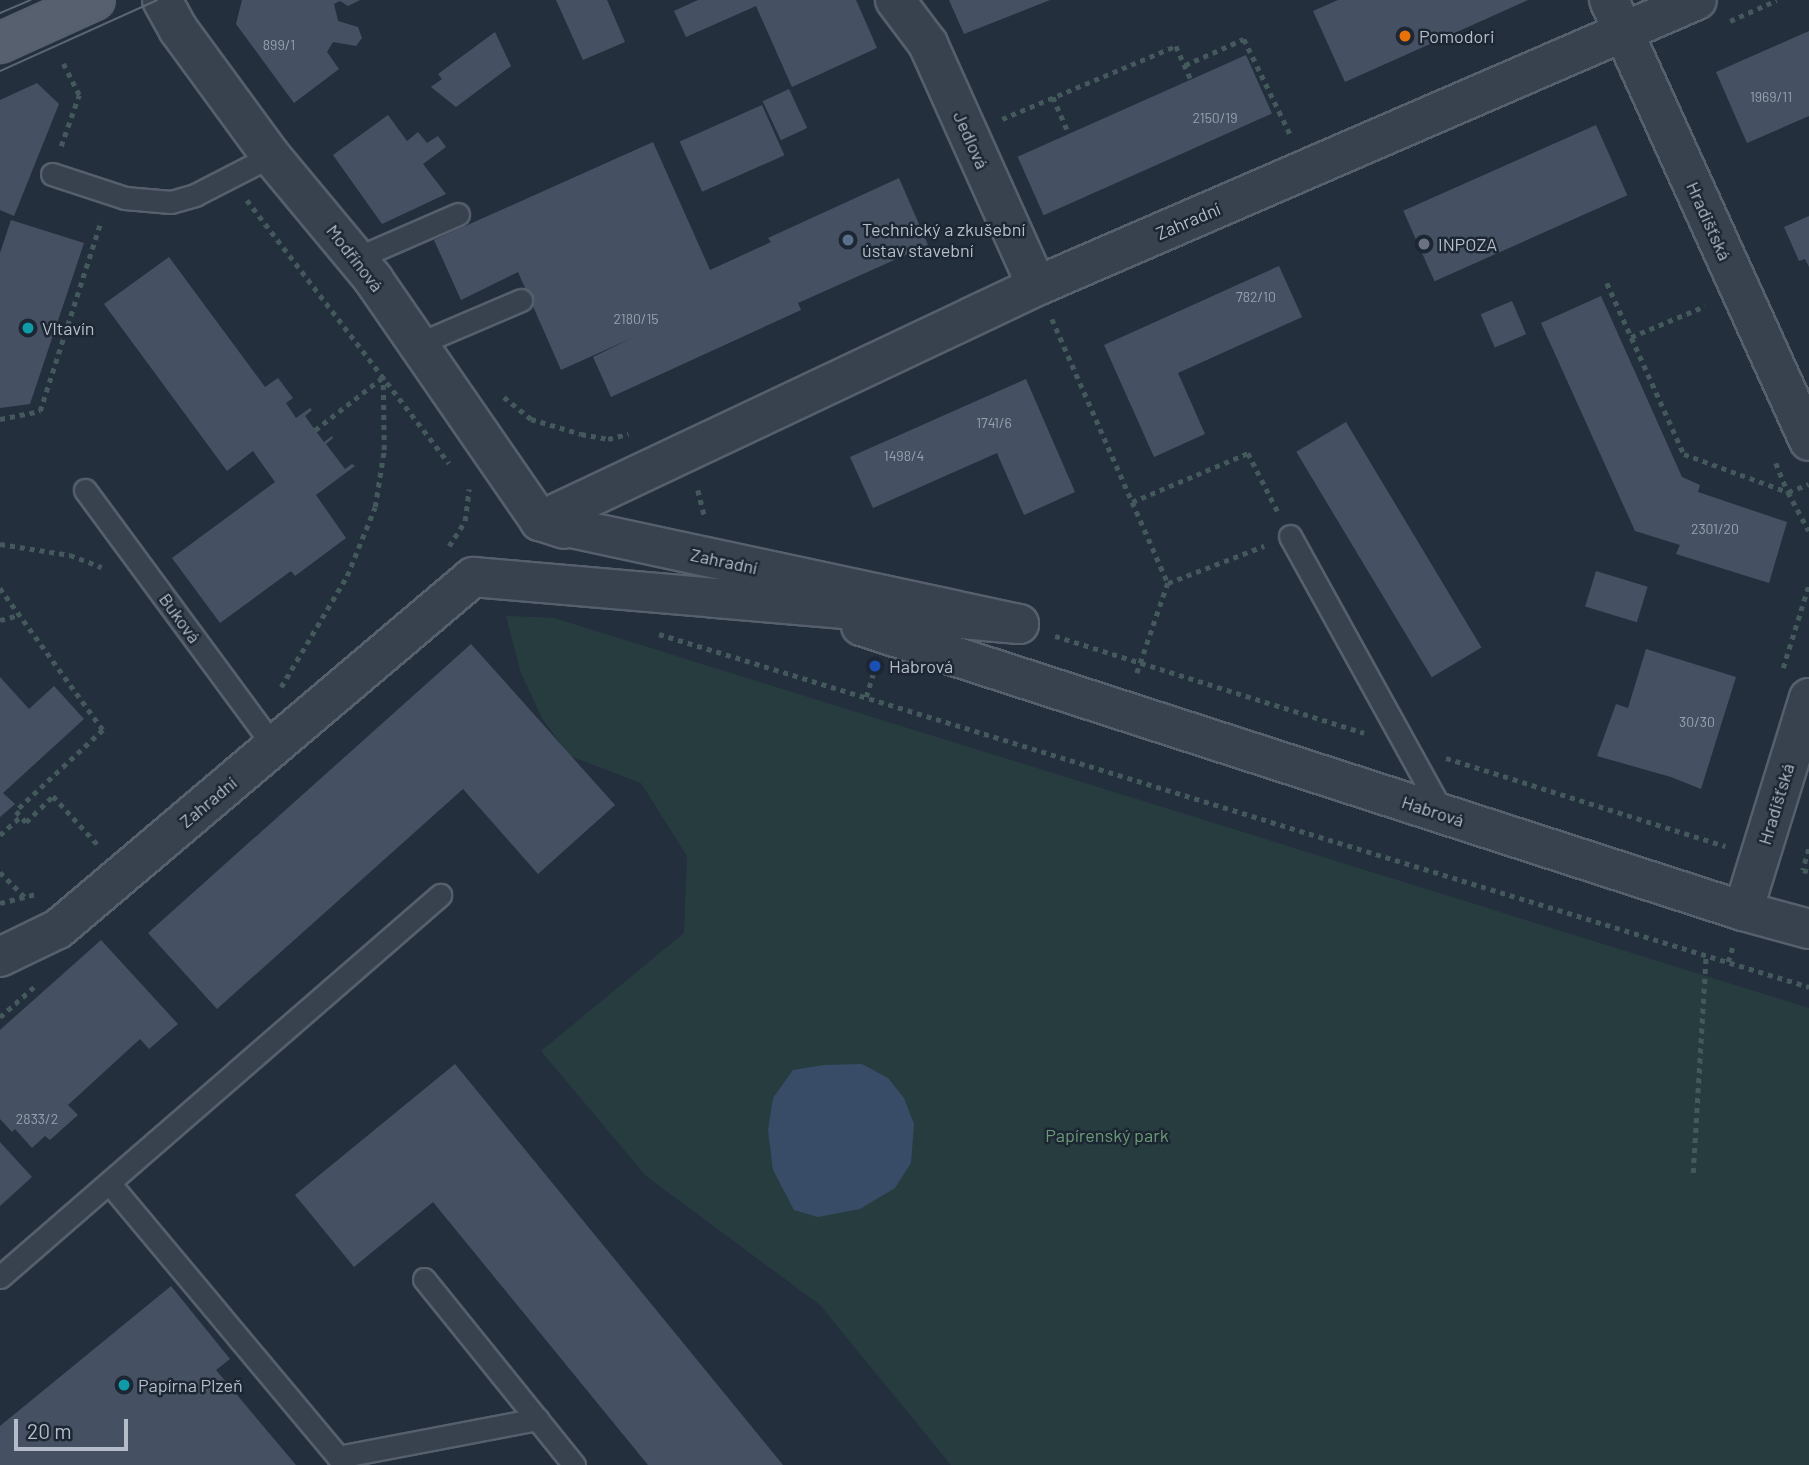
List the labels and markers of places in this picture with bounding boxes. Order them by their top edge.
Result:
place label: Pomodori [1419,25,1494,47]
marker: Pomodori [1397,28,1413,44]
place label: Technický a zkušební ústav stavební [862,219,1025,262]
marker: Technický a zkušební ústav stavební [840,232,856,248]
place label: INPOZA [1438,233,1497,255]
marker: INPOZA [1416,236,1432,252]
place label: Vltavín [42,317,94,339]
marker: Vltavín [20,320,36,336]
place label: Habrová [889,655,953,677]
marker: Habrová [867,658,883,674]
place label: Papírna Plzeň [138,1374,243,1396]
marker: Papírna Plzeň [116,1377,132,1393]

